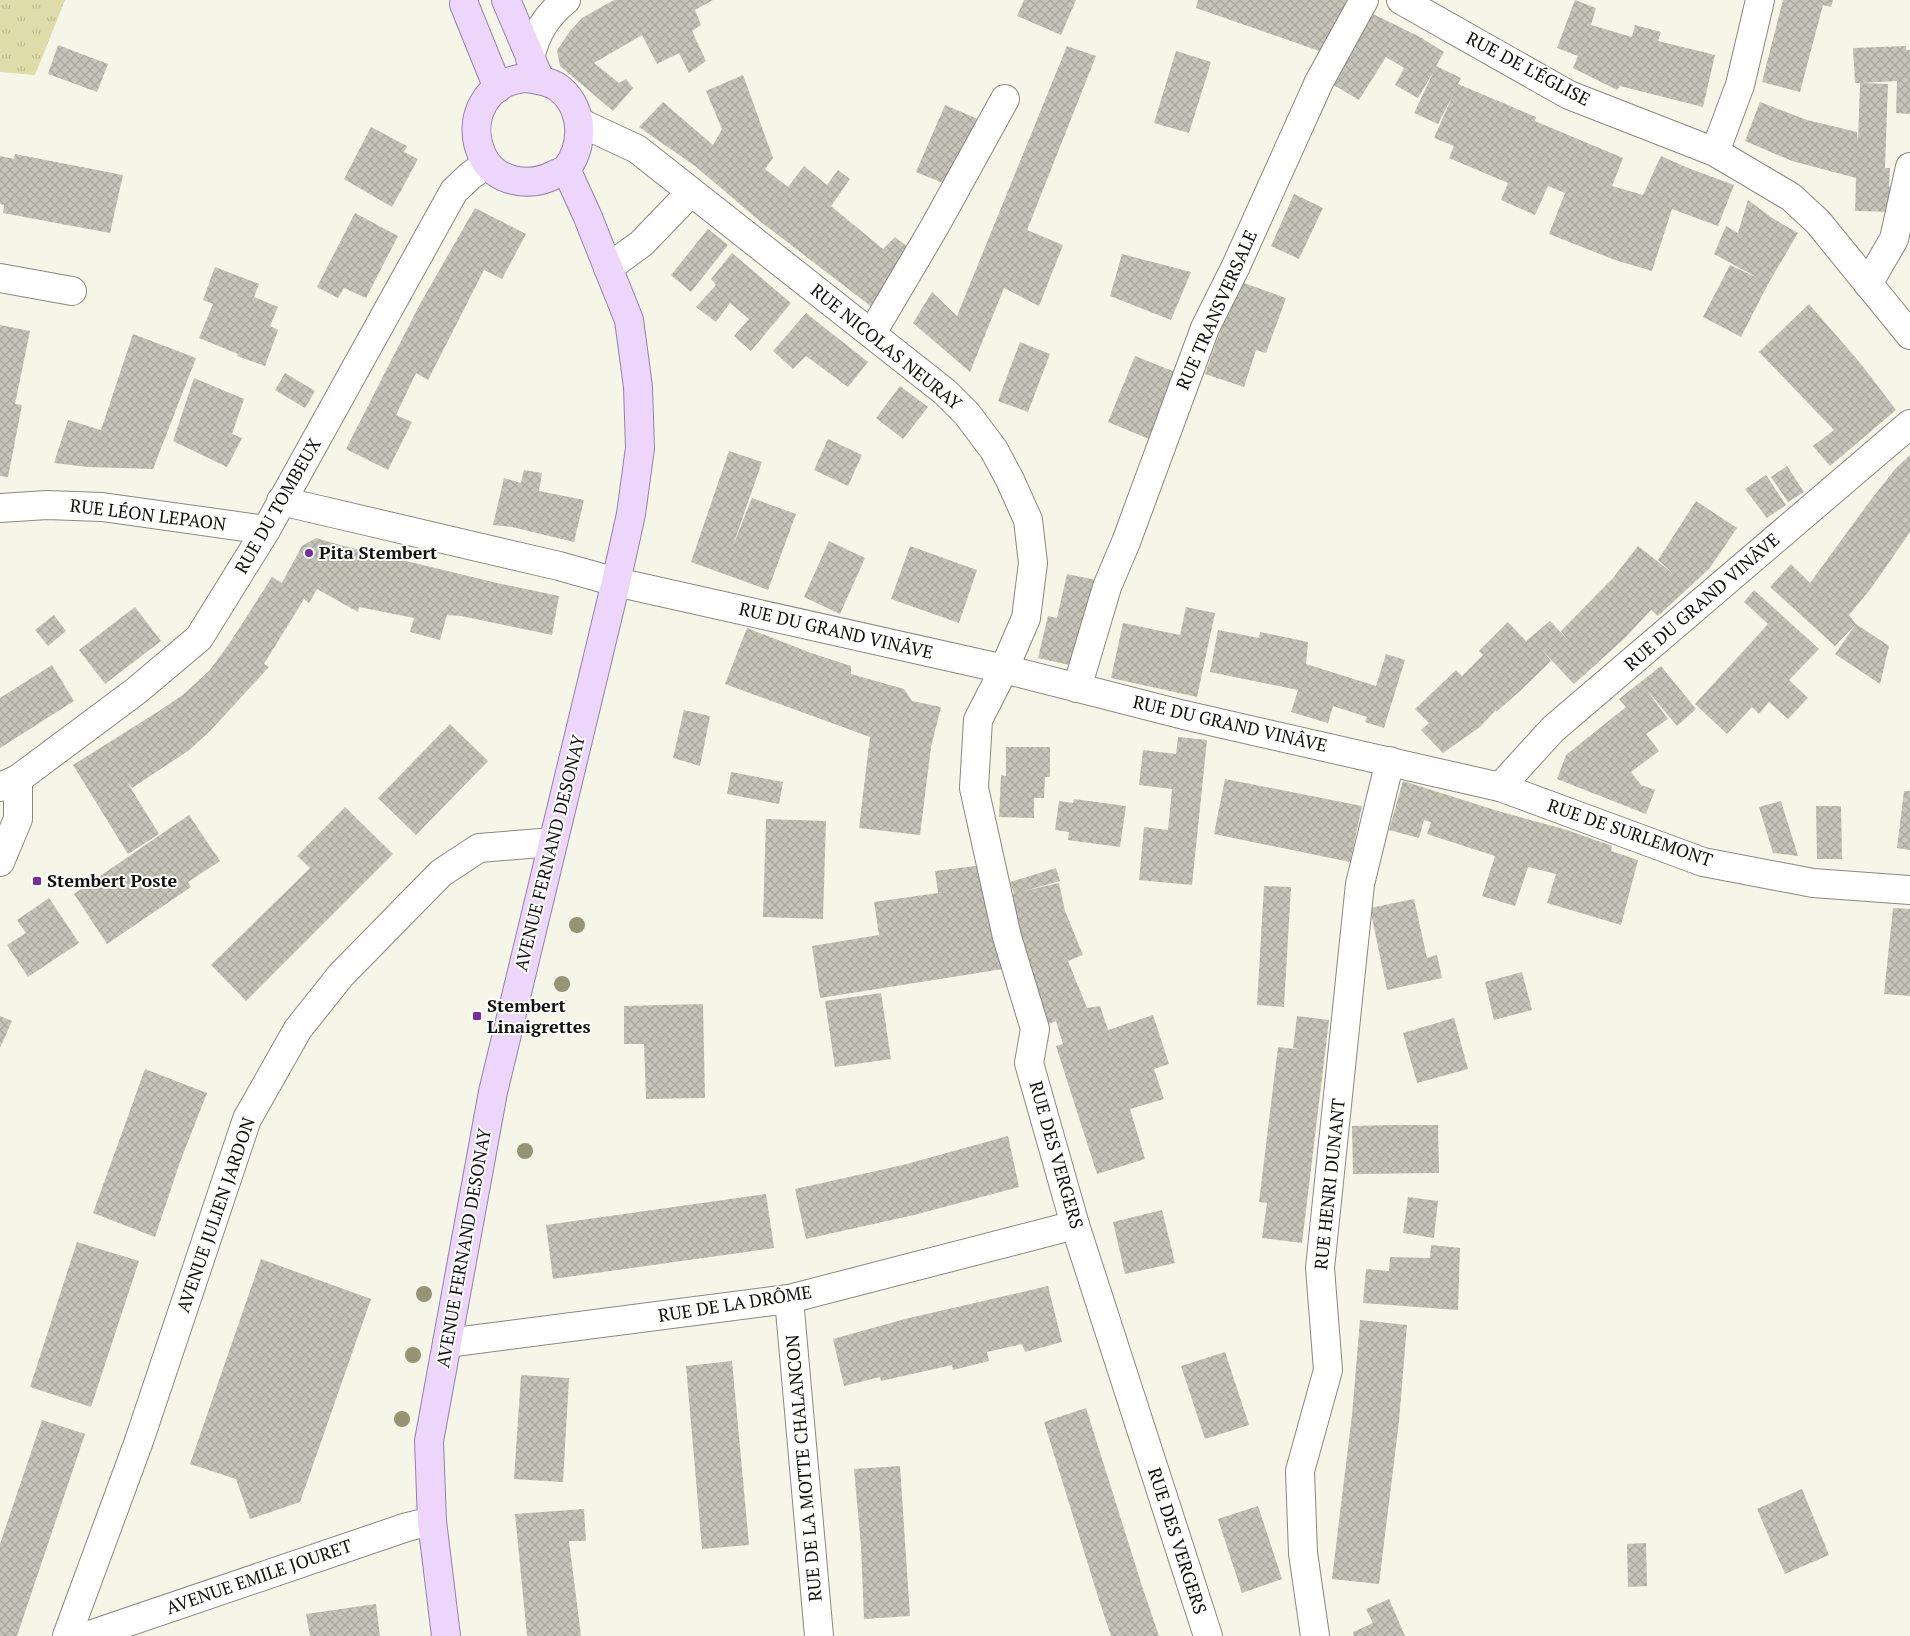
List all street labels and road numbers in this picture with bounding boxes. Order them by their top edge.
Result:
street label: RUE DE L'ÉGLISE [1462,25,1595,111]
street label: RUE TRANSVERSALE [1170,226,1262,393]
street label: RUE NICOLAS NEURAY [806,278,968,415]
street label: RUE DU TOMBEUX [228,433,326,578]
street label: RUE LÉON LEPAON [69,493,228,535]
street label: RUE DU GRAND VINÂVE [1619,527,1784,675]
street label: RUE DU GRAND VINÂVE [737,596,936,664]
street label: RUE DU GRAND VINÂVE [1131,689,1330,757]
street label: AVENUE FERNAND DESONAY [508,732,590,973]
street label: RUE DE SURLEMONT [1545,793,1716,872]
street label: RUE DES VERGERS [1024,1078,1090,1231]
street label: RUE HENRI DUNANT [1308,1097,1350,1271]
street label: AVENUE JULIEN JARDON [170,1114,260,1315]
street label: AVENUE FERNAND DESONAY [430,1126,496,1369]
street label: RUE DE LA DRÔME [656,1279,813,1327]
street label: RUE DE LA MOTTE CHALANCON [779,1334,827,1603]
street label: RUE DES VERGERS [1143,1464,1213,1617]
street label: AVENUE EMILE JOURET [163,1533,355,1619]

